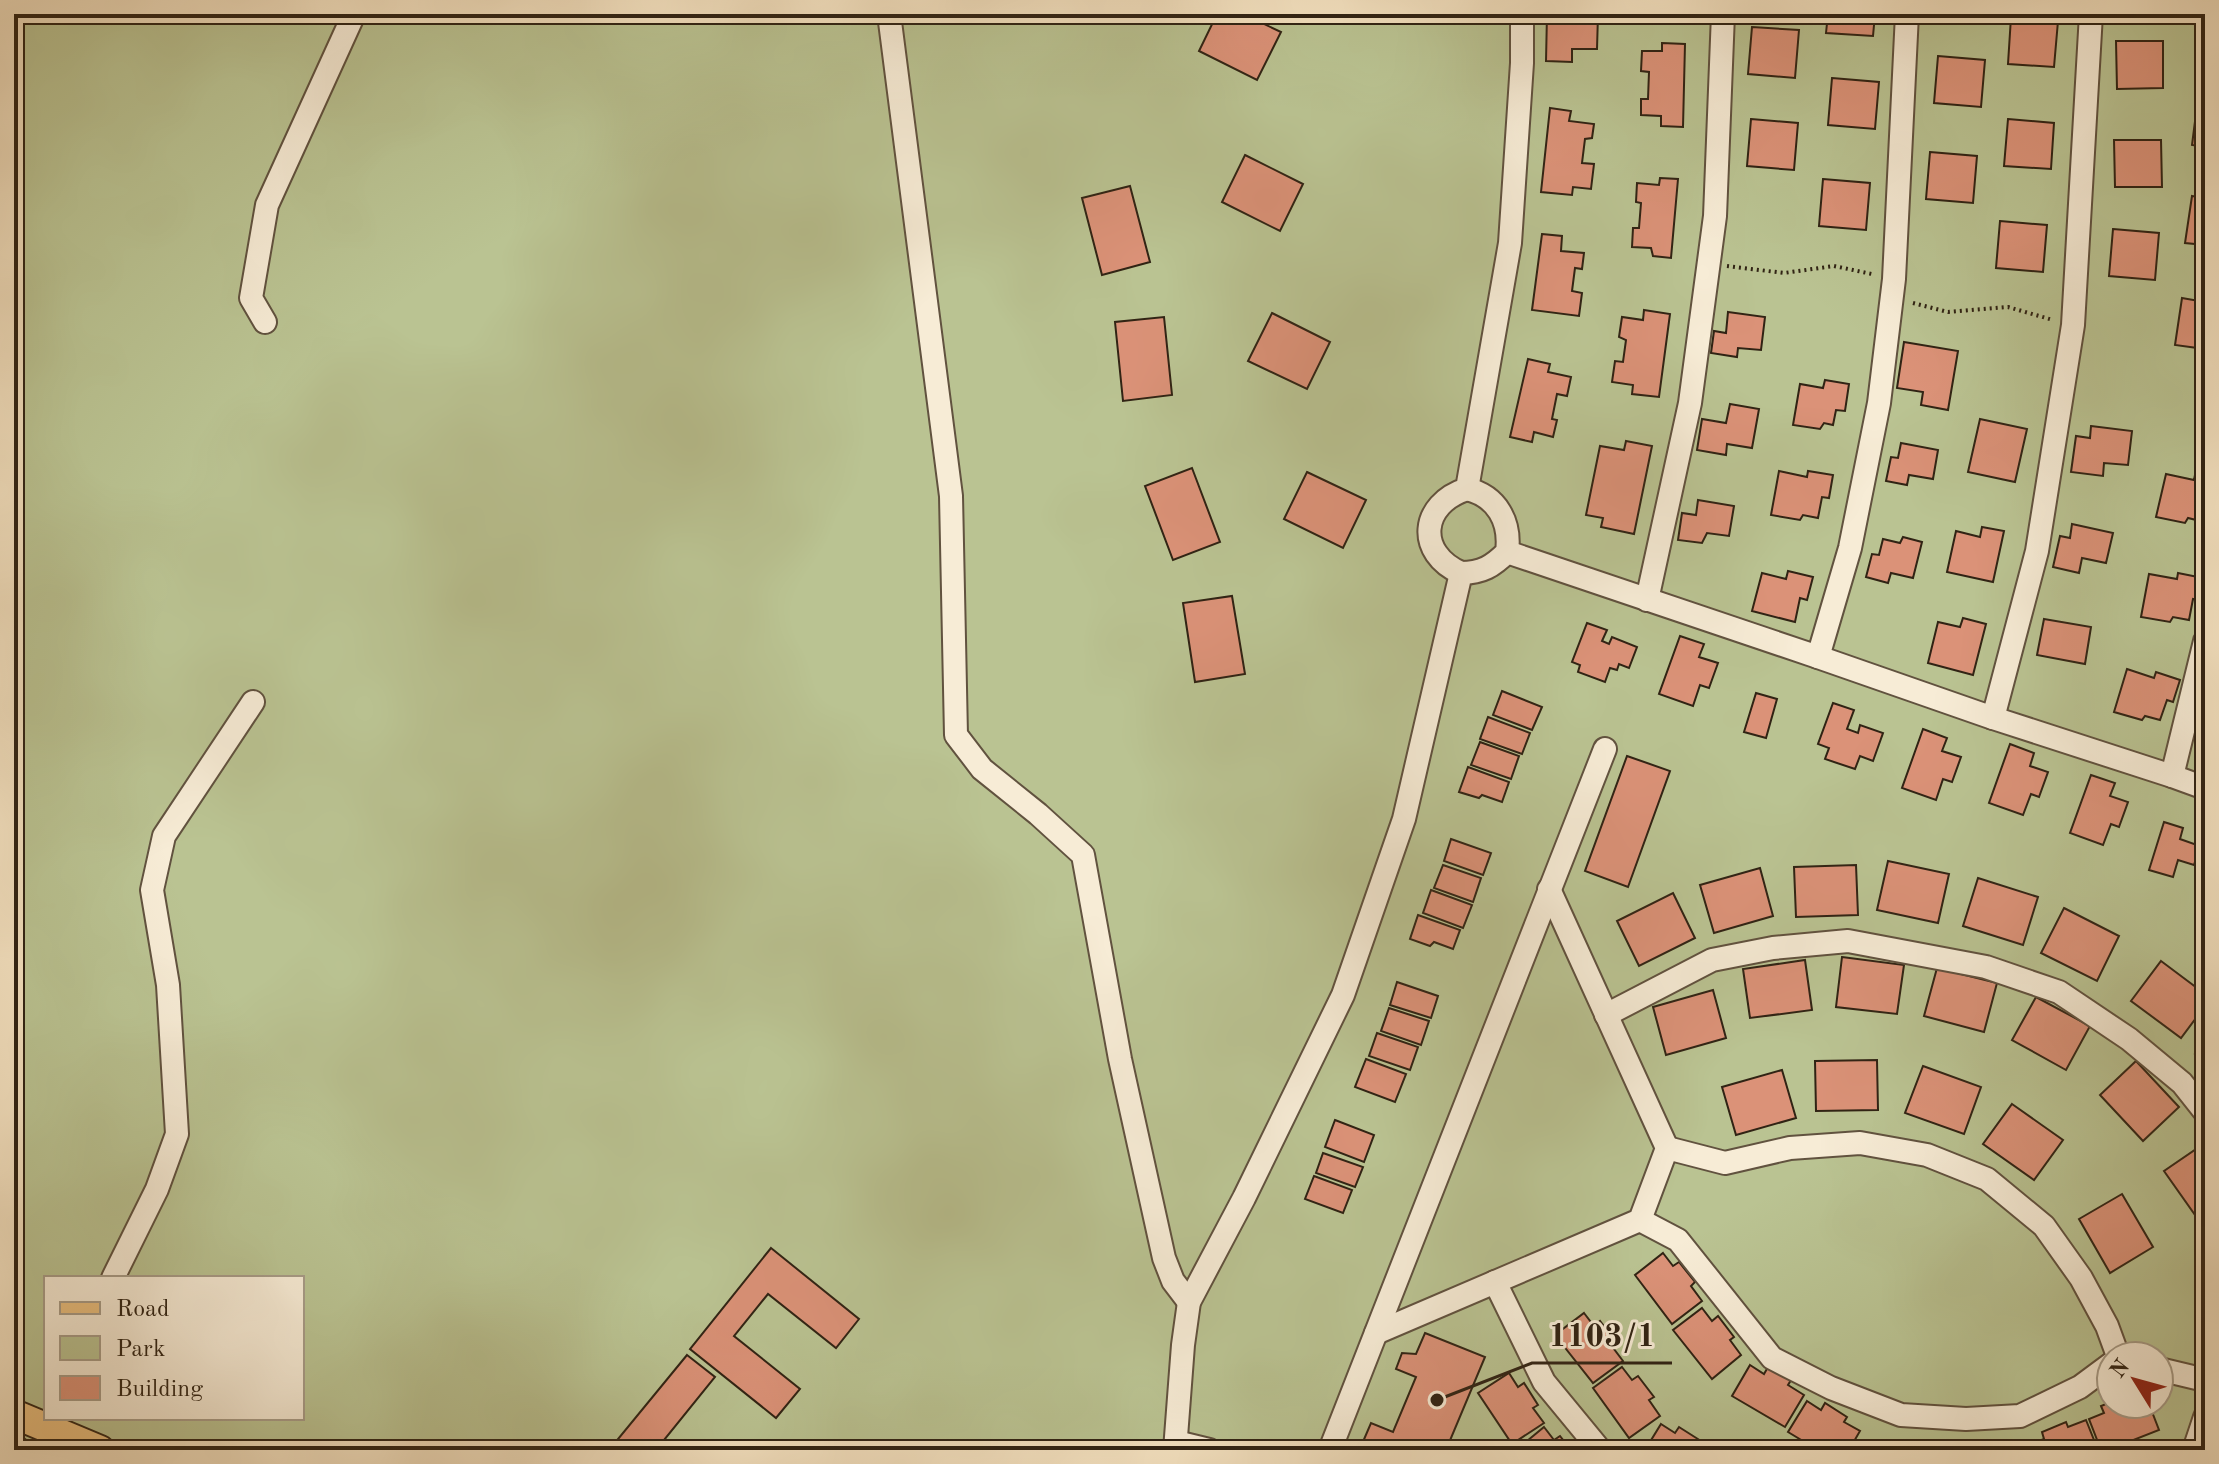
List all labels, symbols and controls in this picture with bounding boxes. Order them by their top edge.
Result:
legend [44,1276,304,1420]
text: Road [116,1298,169,1322]
callout: 1103/1 [1532,1307,1672,1363]
text: 1103/1 [1548,1322,1656,1354]
text: Park [116,1338,165,1362]
north arrow [2095,1340,2175,1420]
text: N [2107,1356,2135,1383]
text: Building [116,1378,203,1402]

